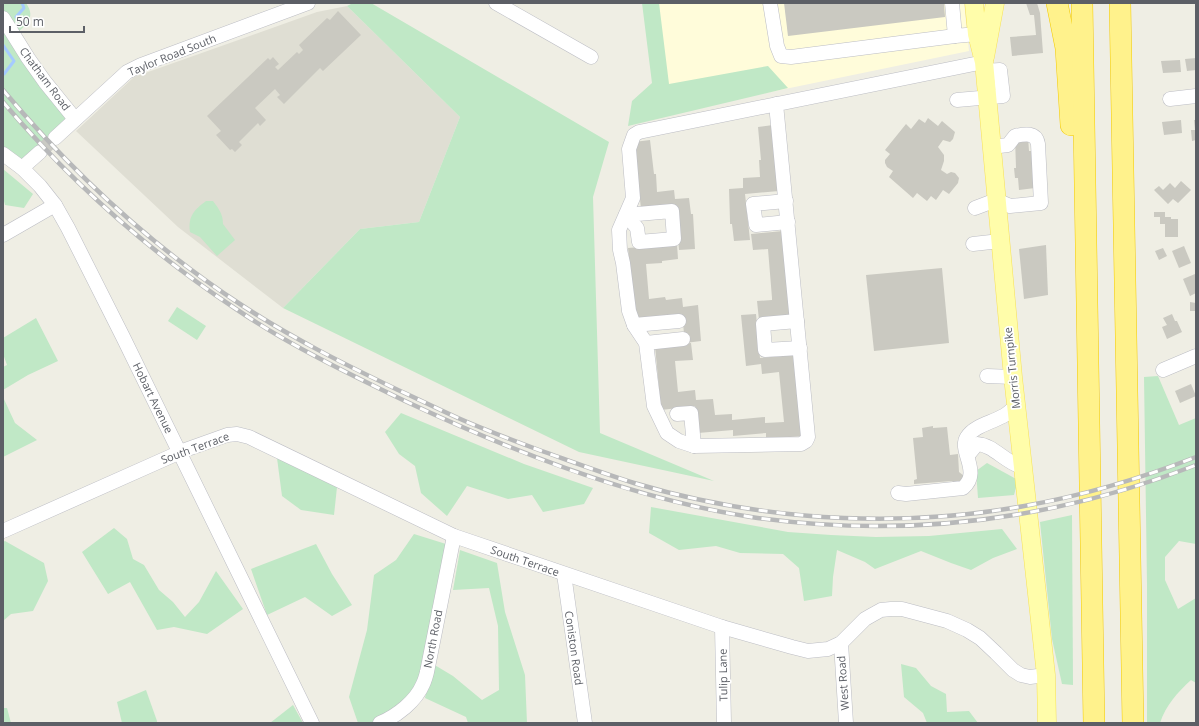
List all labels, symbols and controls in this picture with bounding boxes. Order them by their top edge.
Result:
scale bar [10,8,84,34]
text: 50 m [16,13,44,30]
street label: Taylor Road South [126,30,218,79]
street label: Chatham Road [17,44,74,114]
street label: Morris Turnpike [1000,327,1023,410]
street label: Hobart Avenue [130,360,177,436]
street label: South Terrace [159,428,231,467]
street label: South Terrace [489,542,562,579]
street label: North Road [420,608,446,669]
street label: Coniston Road [562,610,587,686]
street label: Tulip Lane [715,649,730,702]
street label: West Road [833,655,852,711]

